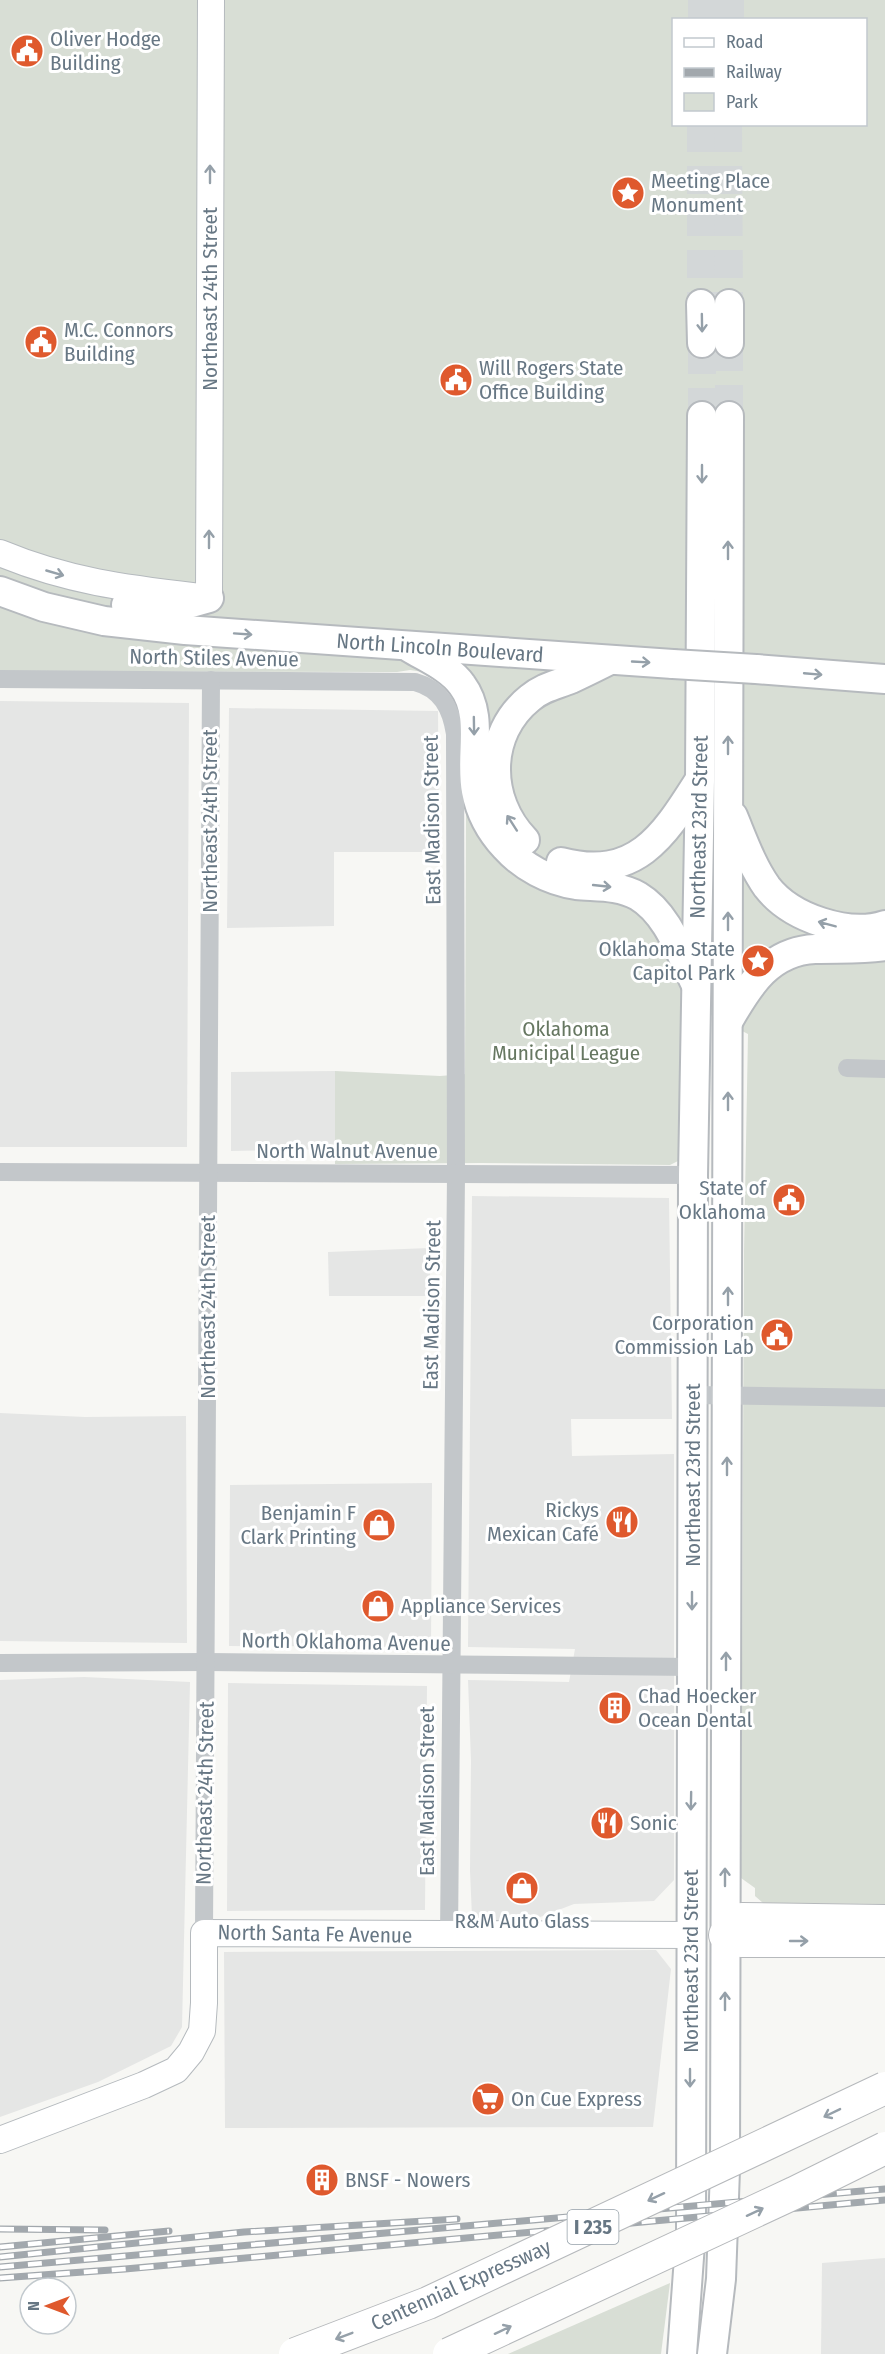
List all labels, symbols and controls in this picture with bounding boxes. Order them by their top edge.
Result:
legend [672,18,867,126]
place label: Oliver Hodge Building [50,26,161,76]
text: Road [726,31,763,53]
public building icon: Oliver Hodge Building [9,33,45,69]
text: Railway [726,61,782,83]
text: Park [726,91,759,113]
one-way arrow [204,165,216,185]
place label: Meeting Place Monument [651,168,770,218]
place icon: Meeting Place Monument [610,175,646,211]
street label: Northeast 24th Street [197,207,223,391]
one-way arrow [696,313,707,333]
place label: M.C. Connors Building [64,317,174,367]
public building icon: M.C. Connors Building [23,324,59,360]
place label: Will Rogers State Office Building [479,355,623,405]
public building icon: Will Rogers State Office Building [438,362,474,398]
one-way arrow [696,464,707,484]
one-way arrow [203,530,215,550]
one-way arrow [722,540,734,560]
one-way arrow [45,568,64,579]
street label: North Lincoln Boulevard [336,628,544,668]
one-way arrow [233,629,252,640]
street label: North Stiles Avenue [129,644,299,672]
one-way arrow [631,656,651,667]
one-way arrow [803,669,823,680]
one-way arrow [468,716,480,736]
street label: Northeast 24th Street [197,729,223,913]
street label: East Madison Street [418,735,446,905]
street label: Northeast 23rd Street [684,735,714,919]
one-way arrow [722,735,734,755]
one-way arrow [505,815,517,832]
one-way arrow [592,881,612,892]
one-way arrow [722,912,734,932]
one-way arrow [818,918,837,929]
place label: Oklahoma State Capitol Park [598,936,735,986]
place icon: Oklahoma State Capitol Park [740,943,776,979]
park label: Oklahoma Municipal League [492,1016,640,1066]
one-way arrow [722,1092,734,1112]
street label: North Walnut Avenue [256,1138,438,1164]
place label: State of Oklahoma [679,1175,768,1225]
public building icon: State of Oklahoma [771,1182,807,1218]
street label: Northeast 24th Street [195,1215,221,1399]
street label: East Madison Street [418,1220,446,1390]
one-way arrow [722,1287,734,1307]
place label: Corporation Commission Lab [614,1310,754,1360]
public building icon: Corporation Commission Lab [759,1317,795,1353]
street label: Northeast 23rd Street [680,1383,706,1567]
one-way arrow [721,1456,733,1476]
place label: Rickys Mexican Café [487,1497,599,1547]
place label: Benjamin F Clark Printing [240,1500,356,1550]
restaurant icon: Rickys Mexican Café [604,1504,640,1540]
shop icon: Benjamin F Clark Printing [361,1507,397,1543]
shop icon: Appliance Services [360,1588,396,1624]
one-way arrow [686,1590,698,1610]
place label: Appliance Services [401,1593,561,1619]
street label: North Oklahoma Avenue [241,1627,451,1657]
one-way arrow [720,1651,732,1671]
place label: Chad Hoecker Ocean Dental [638,1683,757,1733]
building icon: Chad Hoecker Ocean Dental [597,1690,633,1726]
street label: Northeast 24th Street [190,1701,220,1885]
street label: East Madison Street [414,1706,440,1876]
one-way arrow [685,1790,697,1810]
restaurant icon: Sonic [589,1805,625,1841]
place label: Sonic [630,1810,677,1836]
one-way arrow [719,1867,731,1887]
street label: Northeast 23rd Street [678,1869,704,2053]
shop icon: R&M Auto Glass [504,1870,540,1906]
place label: R&M Auto Glass [455,1908,590,1934]
street label: North Santa Fe Avenue [217,1919,413,1949]
one-way arrow [789,1935,809,1947]
one-way arrow [719,1991,731,2011]
one-way arrow [685,2067,696,2087]
supermarket icon: On Cue Express [470,2081,506,2117]
place label: On Cue Express [511,2086,642,2112]
one-way arrow [824,2108,842,2120]
building icon: BNSF - Nowers [304,2162,340,2198]
place label: BNSF - Nowers [345,2167,470,2193]
one-way arrow [648,2191,666,2203]
one-way arrow [746,2205,764,2217]
road number: I 235 [568,2210,618,2244]
street label: Centennial Expressway [367,2233,556,2336]
north arrow [18,2276,78,2336]
text: N [24,2301,43,2311]
one-way arrow [493,2323,511,2335]
one-way arrow [335,2331,354,2342]

